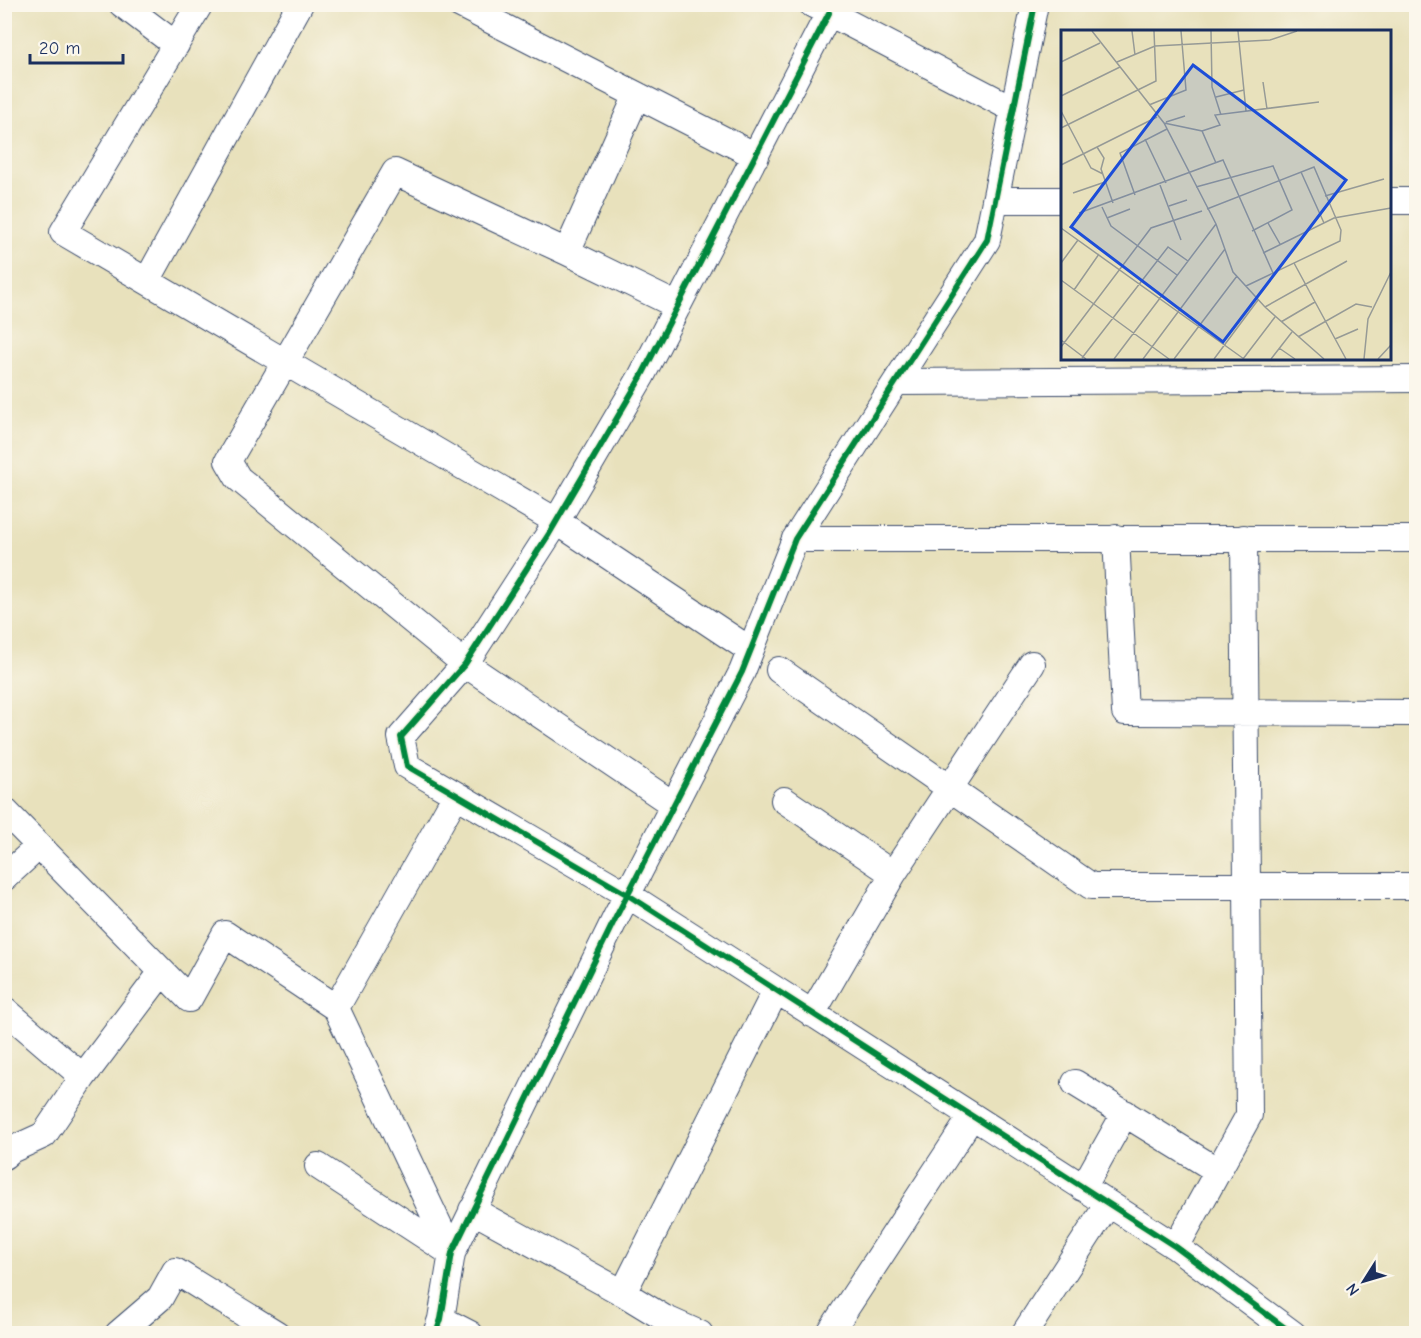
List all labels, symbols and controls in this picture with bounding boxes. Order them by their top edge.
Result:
scale bar [30,27,123,65]
inset map [1061,30,1391,360]
text: 20 m [39,38,80,59]
north arrow [1334,1251,1394,1311]
text: N [1342,1280,1363,1299]

